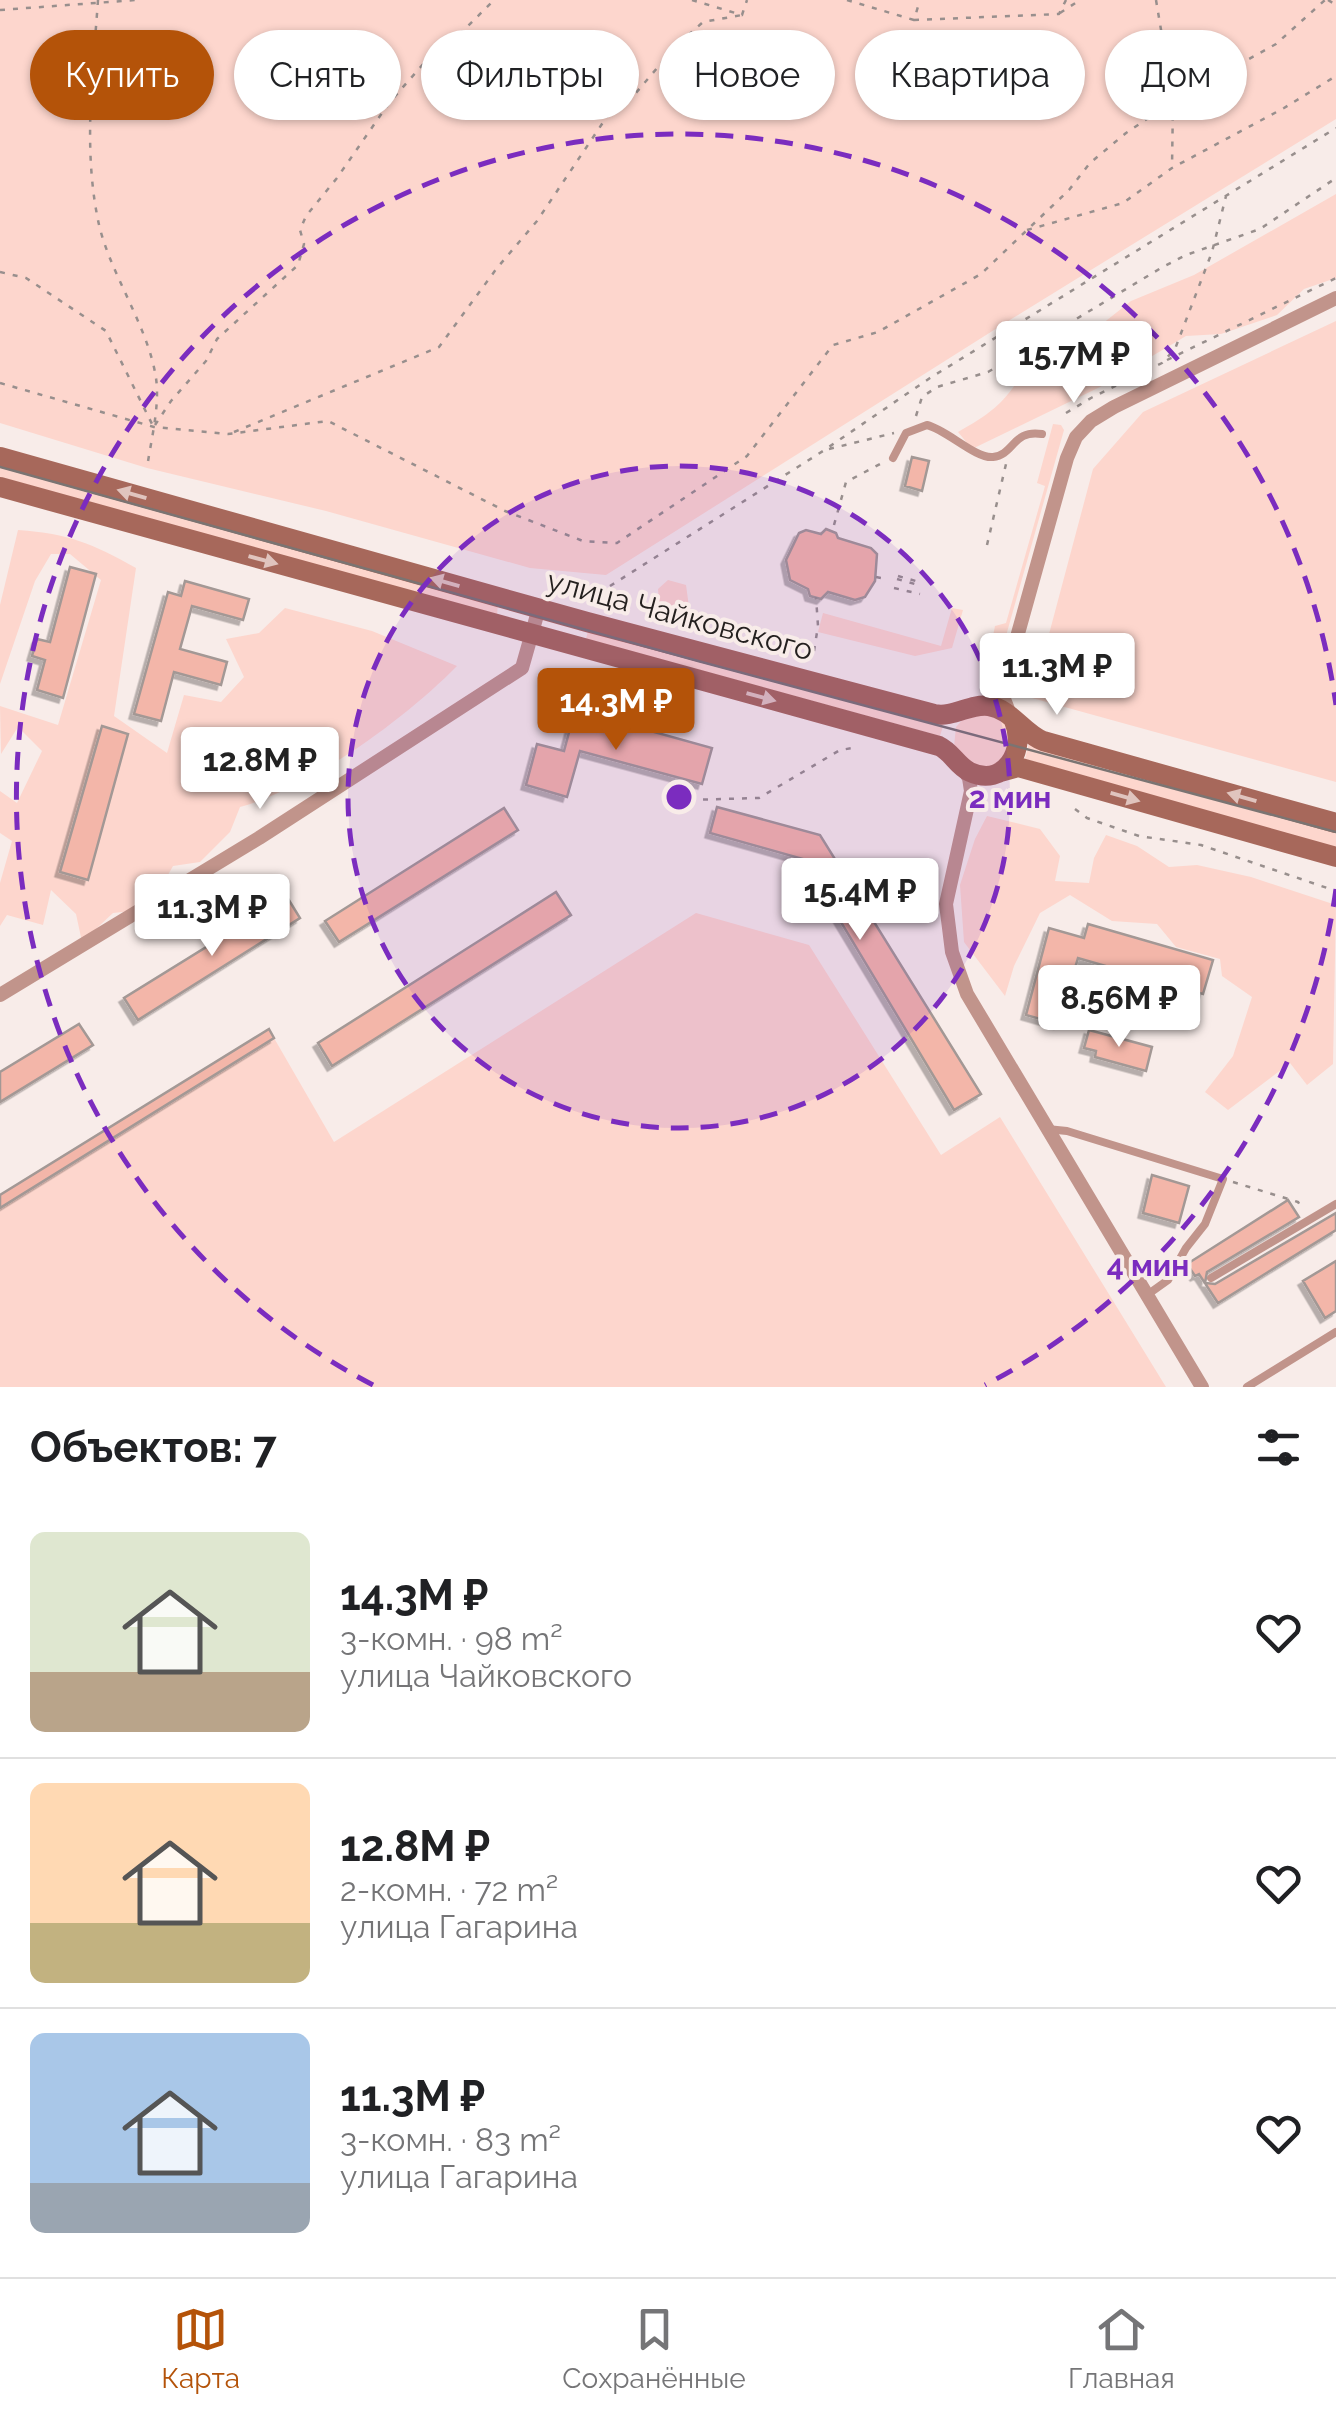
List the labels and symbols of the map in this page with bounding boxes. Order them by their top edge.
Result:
pin: 15.7M ₽ [982,321,1166,406]
one-way arrow [116,485,147,501]
one-way arrow [247,553,278,569]
street label: улица Чайковского [543,563,817,667]
one-way arrow [429,574,460,589]
pin: 11.3M ₽ [965,633,1149,718]
pin: 14.3M ₽ [524,668,708,753]
one-way arrow [746,690,777,705]
pin: 12.8M ₽ [168,727,352,812]
centre of rings [661,779,697,815]
text: 2 мин [969,780,1051,815]
one-way arrow [1226,789,1257,804]
one-way arrow [1110,790,1141,806]
pin: 15.4M ₽ [768,858,952,943]
pin: 11.3M ₽ [120,874,304,959]
pin: 8.56M ₽ [1027,965,1211,1050]
text: 4 мин [1107,1248,1189,1283]

